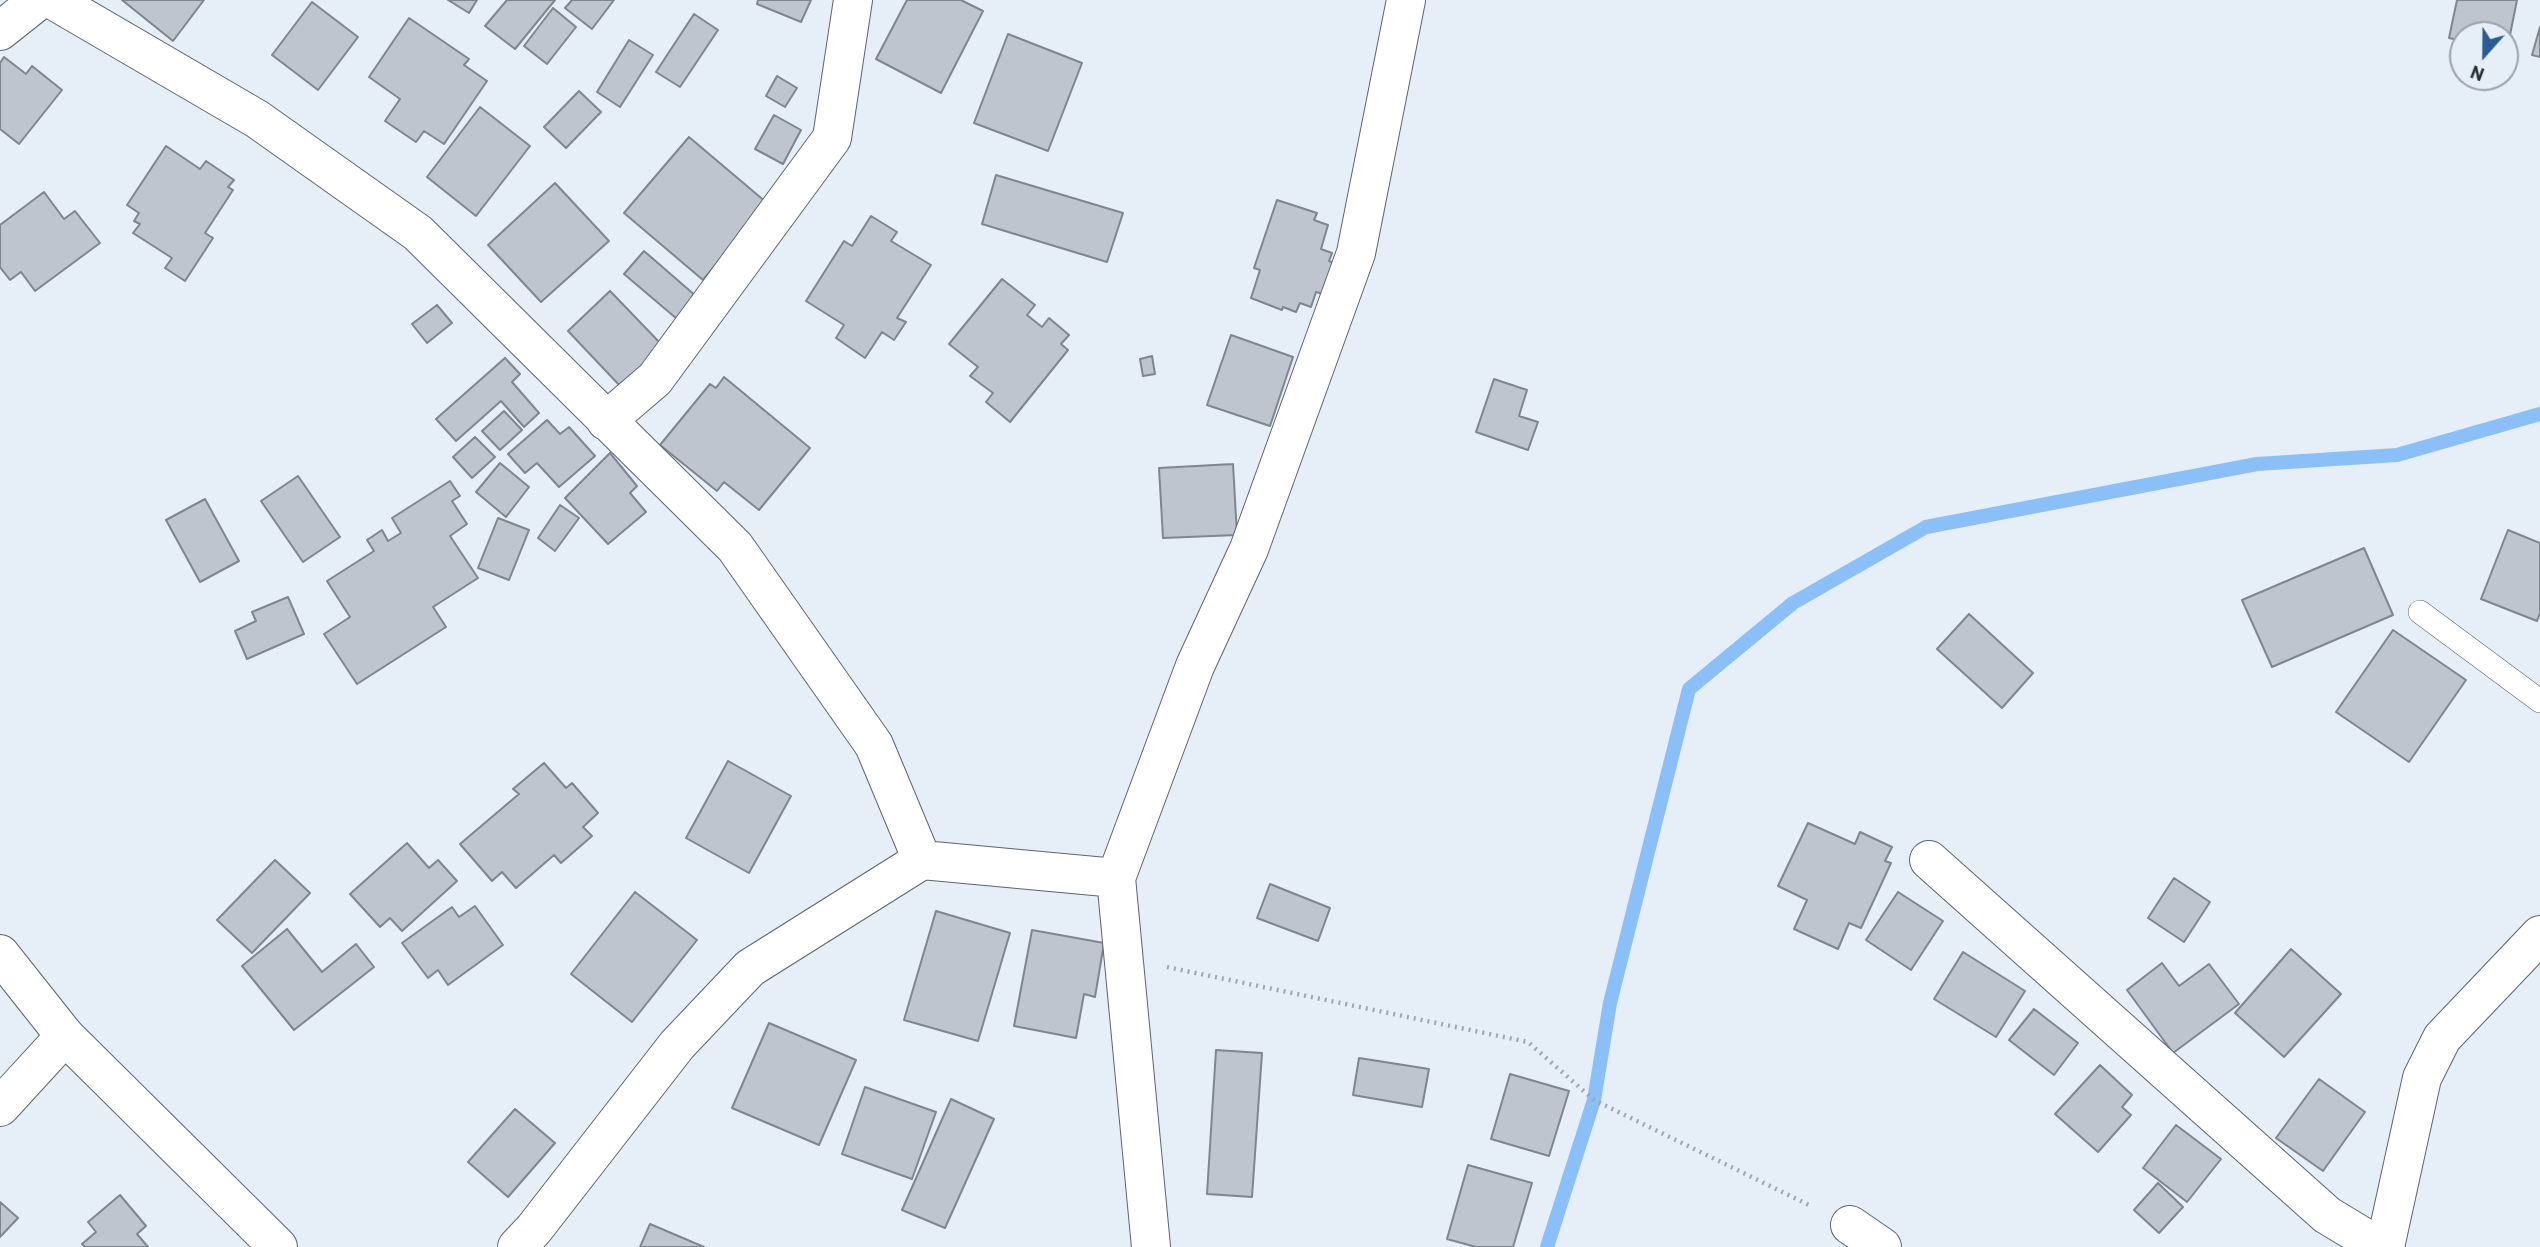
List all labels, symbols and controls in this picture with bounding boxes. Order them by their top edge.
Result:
north arrow [2449,21,2519,91]
text: N [2467,61,2487,87]

